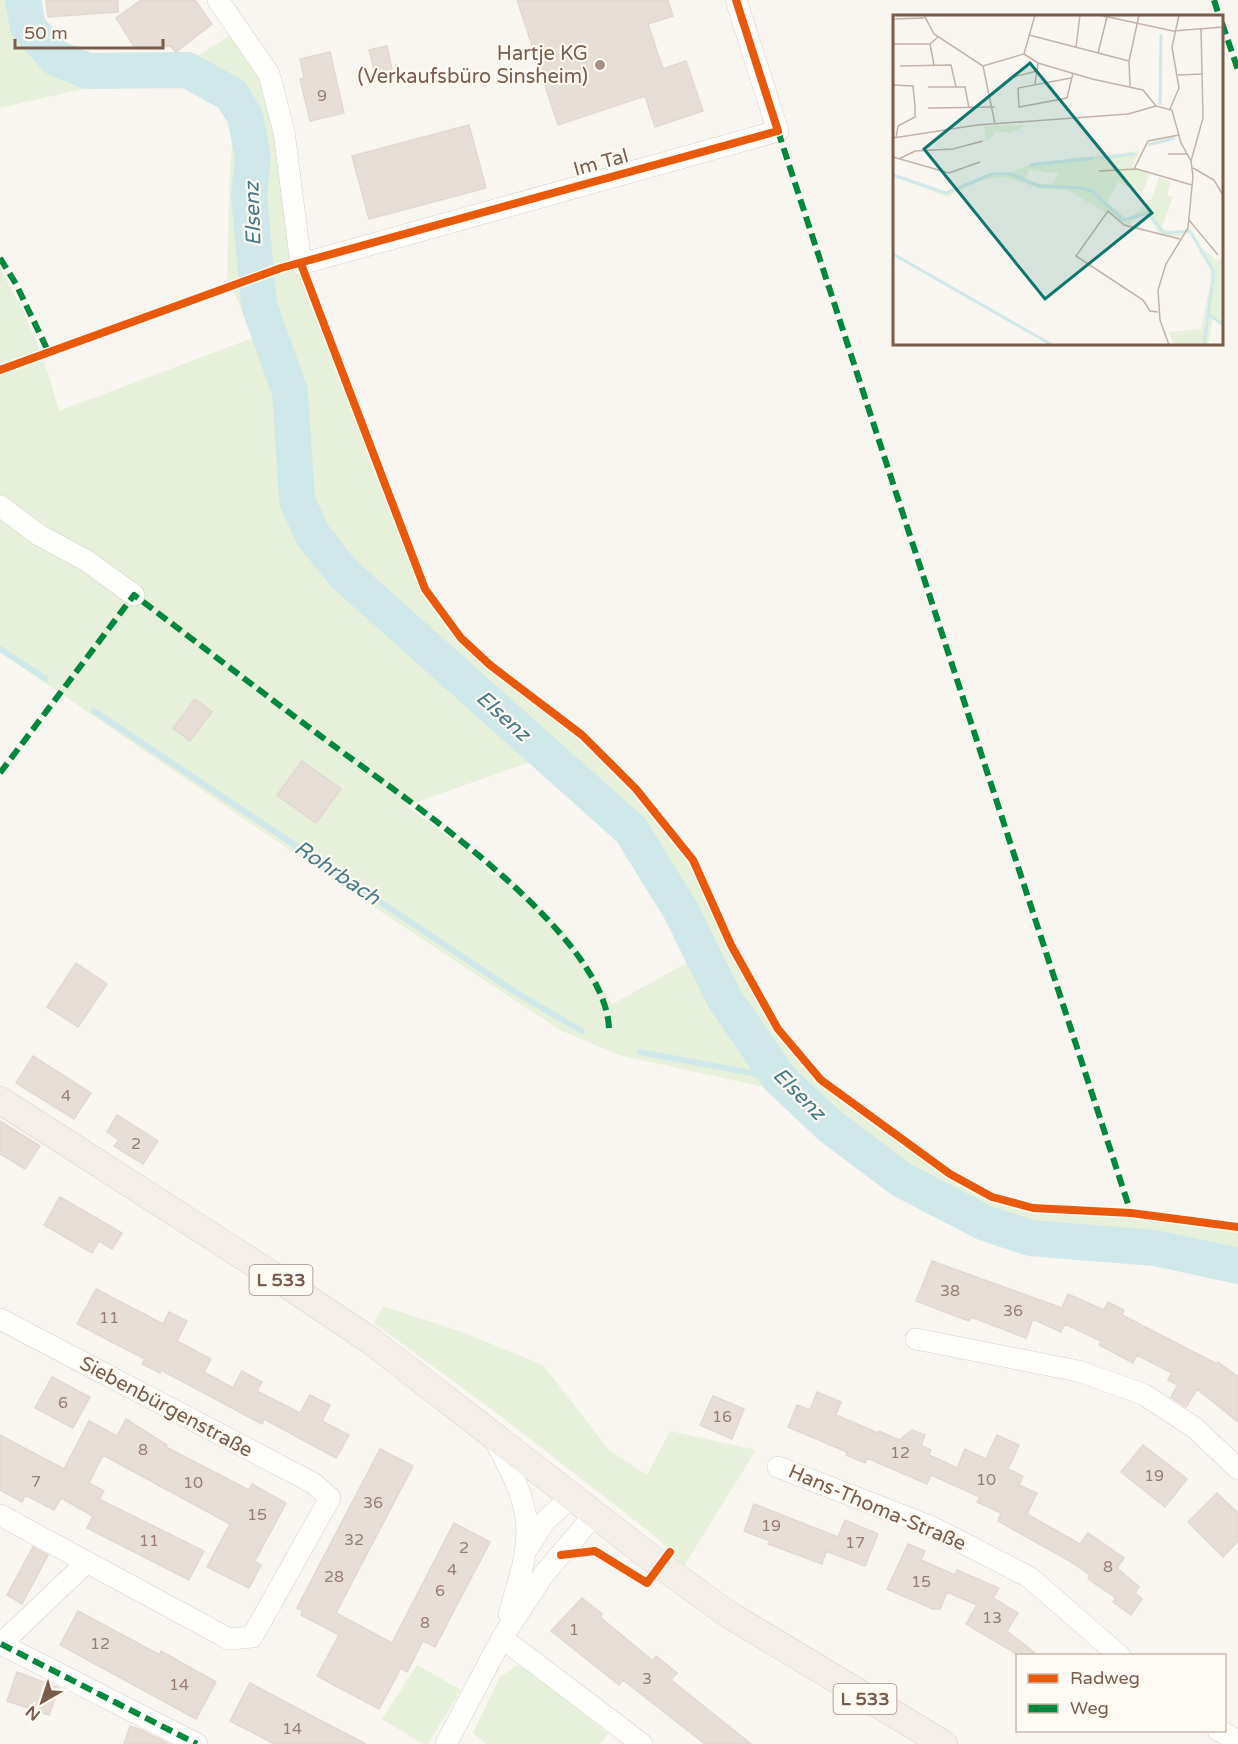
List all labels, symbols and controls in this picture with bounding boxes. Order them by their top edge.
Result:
scale bar [15,12,164,50]
inset map [893,15,1223,345]
text: 50 m [24,22,68,44]
place label: Hartje KG (Verkaufsbüro Sinsheim) [358,42,588,89]
marker: Hartje KG (Verkaufsbüro Sinsheim) [593,58,607,72]
house number: 9 [317,86,327,106]
street label: Im Tal [571,144,631,182]
water label: Elsenz [239,180,267,246]
water label: Elsenz [471,685,536,748]
water label: Rohrbach [290,835,385,911]
water label: Elsenz [768,1063,831,1126]
house number: 4 [61,1086,71,1106]
house number: 2 [131,1134,141,1154]
road number: L 533 [250,1265,312,1295]
house number: 38 [940,1281,960,1301]
house number: 36 [1003,1301,1023,1321]
house number: 11 [99,1308,119,1328]
street label: Siebenbürgenstraße [75,1351,257,1463]
house number: 6 [58,1393,68,1413]
house number: 16 [712,1407,732,1427]
house number: 8 [138,1440,148,1460]
house number: 12 [890,1443,910,1463]
street label: Hans-Thoma-Straße [785,1460,969,1556]
house number: 19 [1144,1466,1164,1486]
house number: 10 [976,1470,996,1490]
house number: 7 [31,1472,41,1492]
house number: 10 [183,1473,203,1493]
house number: 36 [363,1493,383,1513]
house number: 15 [247,1505,267,1525]
house number: 19 [761,1516,781,1536]
house number: 32 [344,1530,364,1550]
house number: 11 [139,1531,159,1551]
house number: 17 [845,1533,865,1553]
house number: 2 [459,1538,469,1558]
house number: 8 [1103,1557,1113,1577]
house number: 4 [447,1560,457,1580]
house number: 28 [324,1567,344,1587]
house number: 15 [911,1572,931,1592]
house number: 6 [435,1581,445,1601]
house number: 13 [982,1608,1002,1628]
house number: 8 [420,1613,430,1633]
house number: 1 [569,1620,579,1640]
house number: 12 [90,1634,110,1654]
legend [1016,1654,1226,1732]
text: Radweg [1070,1667,1140,1689]
house number: 3 [642,1669,652,1689]
north arrow [12,1672,72,1732]
house number: 14 [169,1675,189,1695]
road number: L 533 [834,1684,896,1714]
text: Weg [1070,1697,1109,1719]
text: N [22,1701,44,1725]
house number: 14 [282,1719,302,1739]

